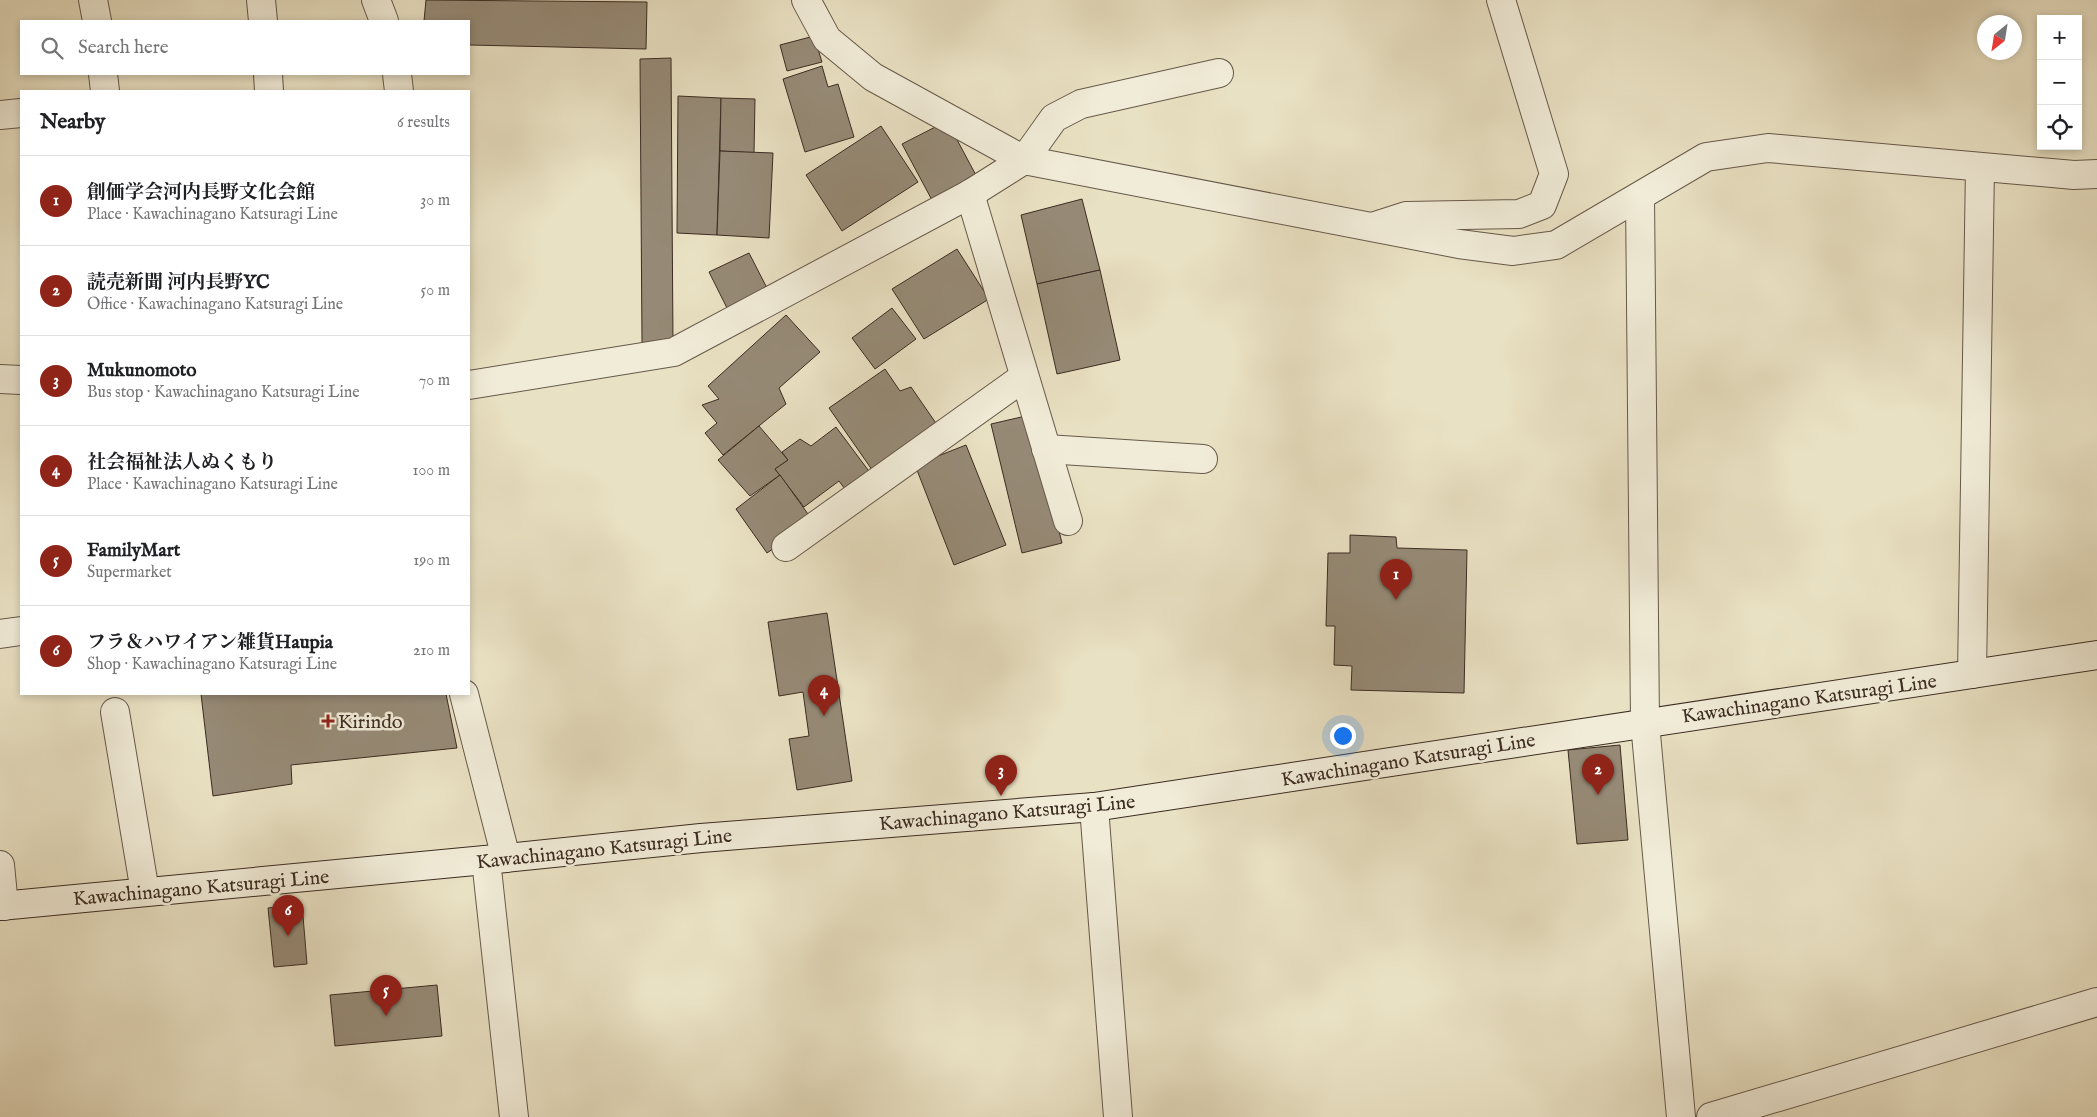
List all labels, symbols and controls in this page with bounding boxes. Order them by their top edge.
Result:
north arrow [1977,15,2022,60]
map controls [2037,15,2082,150]
button: + [2037,15,2082,60]
search box [20,20,470,75]
icon: search [38,34,66,62]
text: Search here [78,36,169,60]
button: − [2037,60,2082,105]
button: locate [2037,105,2082,150]
text: Nearby [40,109,105,136]
text: 6 results [397,113,450,133]
text: 創価学会河内長野文化会館 [87,181,315,205]
text: 1 [53,191,59,211]
text: 30 m [420,191,450,211]
text: Place · Kawachinagano Katsuragi Line [87,205,338,225]
text: 読売新聞 河内長野YC [87,271,270,295]
text: 2 [52,281,60,301]
text: 50 m [421,281,450,301]
text: Office · Kawachinagano Katsuragi Line [87,295,343,315]
text: Mukunomoto [87,359,196,383]
text: 3 [53,371,59,391]
text: 70 m [419,371,450,391]
text: Bus stop · Kawachinagano Katsuragi Line [87,383,360,403]
text: 社会福祉法人ぬくもり [87,451,277,475]
text: 4 [52,461,60,481]
text: 100 m [413,461,450,481]
text: Place · Kawachinagano Katsuragi Line [87,475,338,495]
text: FamilyMart [87,539,180,563]
text: 5 [53,551,59,571]
text: 190 m [413,551,450,571]
pin: 1 [1380,559,1412,600]
text: Supermarket [87,563,172,583]
text: フラ＆ハワイアン雑貨Haupia [87,631,333,655]
text: 6 [53,641,59,661]
text: 210 m [413,641,450,661]
text: Shop · Kawachinagano Katsuragi Line [87,655,337,675]
street label: Kawachinagano Katsuragi Line [1680,669,1938,730]
pin: 4 [808,675,840,716]
place label: Kirindo [338,710,403,735]
marker: Kirindo [322,715,334,727]
your location [1330,723,1356,749]
street label: Kawachinagano Katsuragi Line [1279,728,1537,793]
pin: 2 [1582,754,1614,795]
pin: 3 [985,755,1017,796]
street label: Kawachinagano Katsuragi Line [878,790,1136,837]
street label: Kawachinagano Katsuragi Line [475,824,733,875]
street label: Kawachinagano Katsuragi Line [72,865,330,912]
pin: 6 [272,895,304,936]
pin: 5 [370,975,402,1016]

